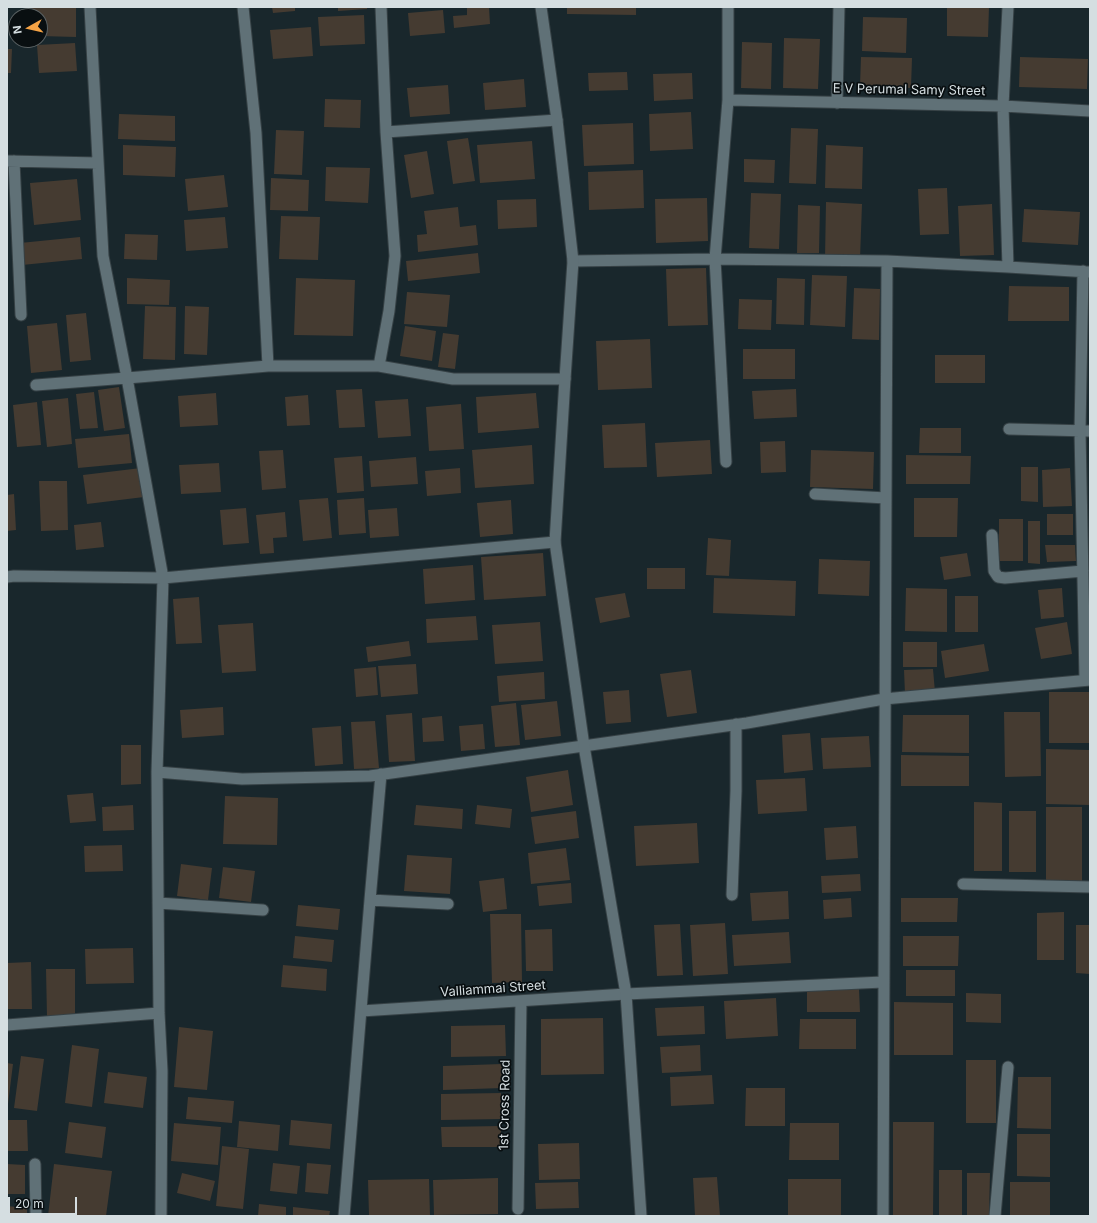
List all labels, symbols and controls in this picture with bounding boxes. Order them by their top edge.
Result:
north arrow [8,8,48,48]
text: N [10,24,25,35]
street label: E V Perumal Samy Street [833,81,985,99]
street label: Valliammai Street [440,978,546,1000]
street label: 1st Cross Road [496,1059,514,1151]
scale bar [10,1189,79,1215]
text: 20 m [15,1196,44,1211]

